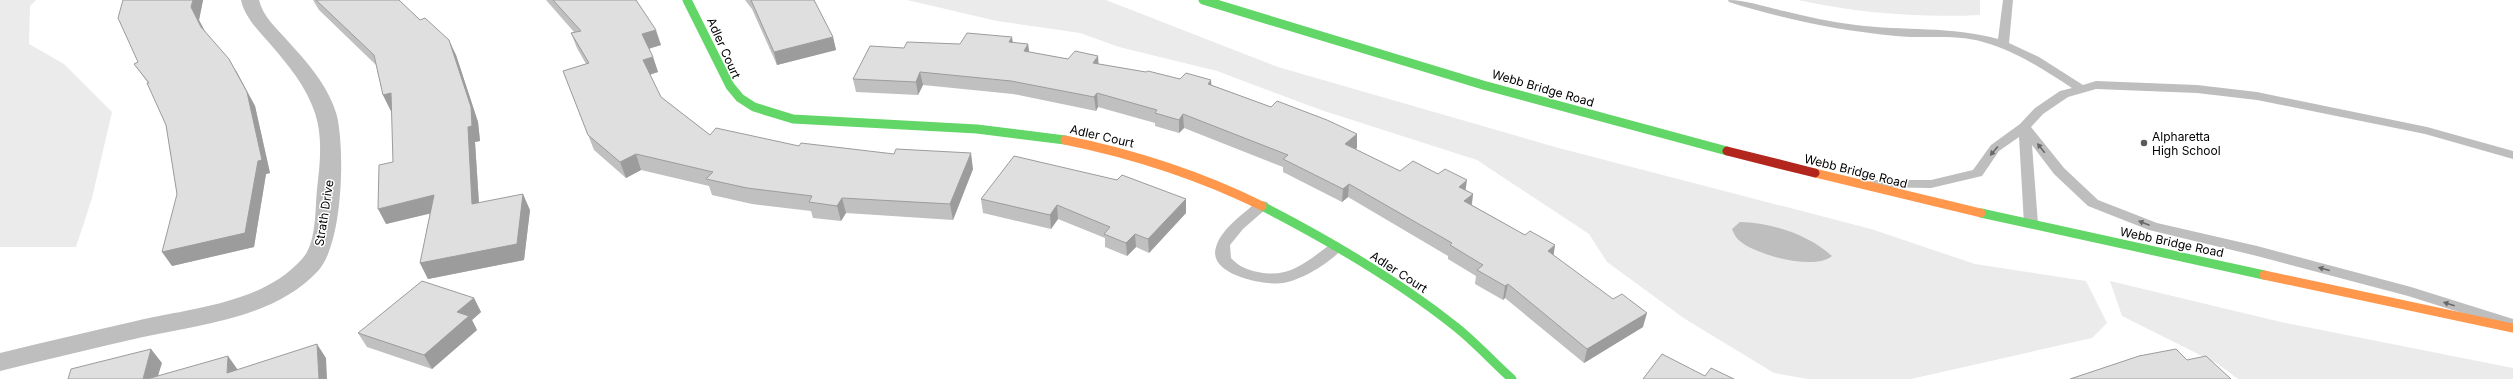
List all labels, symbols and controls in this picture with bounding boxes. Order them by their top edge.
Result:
street label: Adler Court [704,15,744,81]
street label: Webb Bridge Road [1490,66,1596,110]
street label: Adler Court [1069,121,1135,151]
place label: Alpharetta High School [2152,129,2221,158]
marker: Alpharetta High School [2139,138,2149,148]
one-way arrow [2037,143,2046,154]
one-way arrow [1989,146,1998,156]
street label: Webb Bridge Road [1803,151,1909,191]
street label: Strath Drive [311,179,337,247]
one-way arrow [2138,220,2149,226]
street label: Webb Bridge Road [2119,224,2225,260]
street label: Adler Court [1368,248,1430,296]
one-way arrow [2318,265,2330,271]
one-way arrow [2443,301,2455,307]

